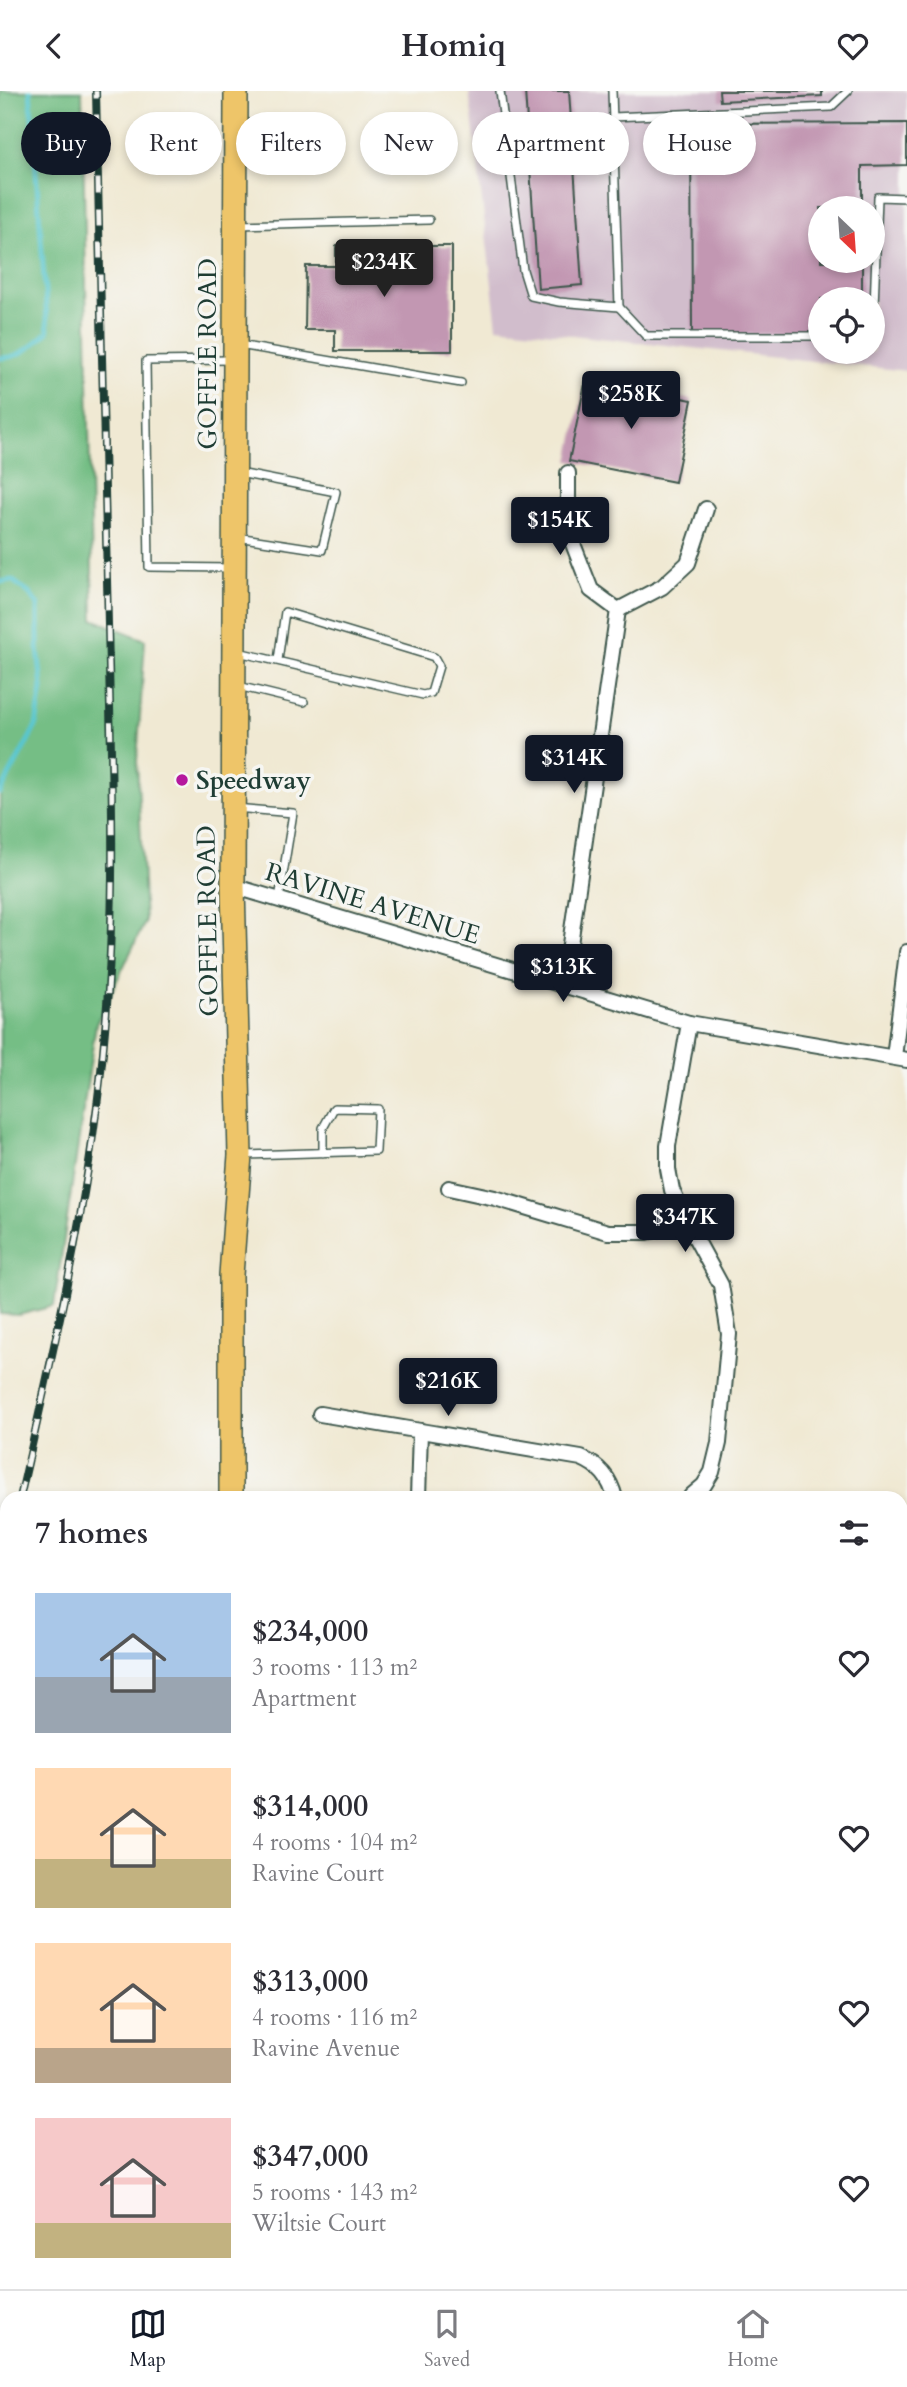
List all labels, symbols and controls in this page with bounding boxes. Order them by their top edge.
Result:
text: Homiq [401,24,506,68]
icon: back [35,27,73,65]
icon: heart [834,27,872,65]
chip: Buy [21,112,111,175]
chip: Rent [125,112,222,175]
chip: Filters [236,112,346,175]
chip: New [360,112,458,175]
chip: Apartment [472,112,629,175]
chip: House [643,112,756,175]
north arrow [808,196,886,273]
map controls [808,196,885,364]
pin: $234K [335,239,433,299]
text: $234K [351,246,417,277]
street label: GOFFLE ROAD [190,258,225,450]
button: locate [808,287,885,364]
pin: $258K [582,371,680,431]
text: $258K [598,378,664,409]
pin: $154K [511,497,609,557]
text: $154K [527,504,593,535]
pin: $314K [525,735,623,795]
text: $314K [541,742,607,773]
place label: Speedway [196,763,311,798]
marker: Speedway [174,772,190,788]
street label: GOFFLE ROAD [188,825,227,1017]
street label: RAVINE AVENUE [261,854,485,953]
pin: $313K [514,944,612,1004]
text: $313K [530,951,596,982]
pin: $347K [636,1195,734,1254]
text: $347K [652,1201,718,1232]
pin: $216K [399,1359,497,1418]
text: $216K [415,1365,481,1396]
text: 7 homes [35,1513,148,1554]
icon: filters [835,1514,873,1552]
text: $234,000 [252,1611,368,1652]
icon: home [91,1621,175,1705]
icon: heart [835,1644,873,1682]
text: 3 rooms · 113 m² [252,1652,417,1683]
text: Apartment [252,1683,356,1714]
text: $314,000 [252,1786,368,1827]
icon: home [91,1796,175,1880]
icon: heart [835,1819,873,1857]
text: 4 rooms · 104 m² [252,1827,417,1858]
text: Ravine Court [252,1858,384,1889]
text: $313,000 [252,1961,368,2002]
icon: home [91,1971,175,2055]
icon: heart [835,1994,873,2032]
text: 4 rooms · 116 m² [252,2002,417,2033]
text: Ravine Avenue [252,2033,400,2064]
text: $347,000 [252,2136,368,2177]
icon: home [91,2146,175,2230]
icon: heart [835,2169,873,2207]
text: 5 rooms · 143 m² [252,2177,417,2208]
text: Wiltsie Court [252,2208,386,2239]
tab: Map [129,2305,167,2373]
tab: Saved [424,2305,470,2373]
tab: Home [727,2305,778,2373]

